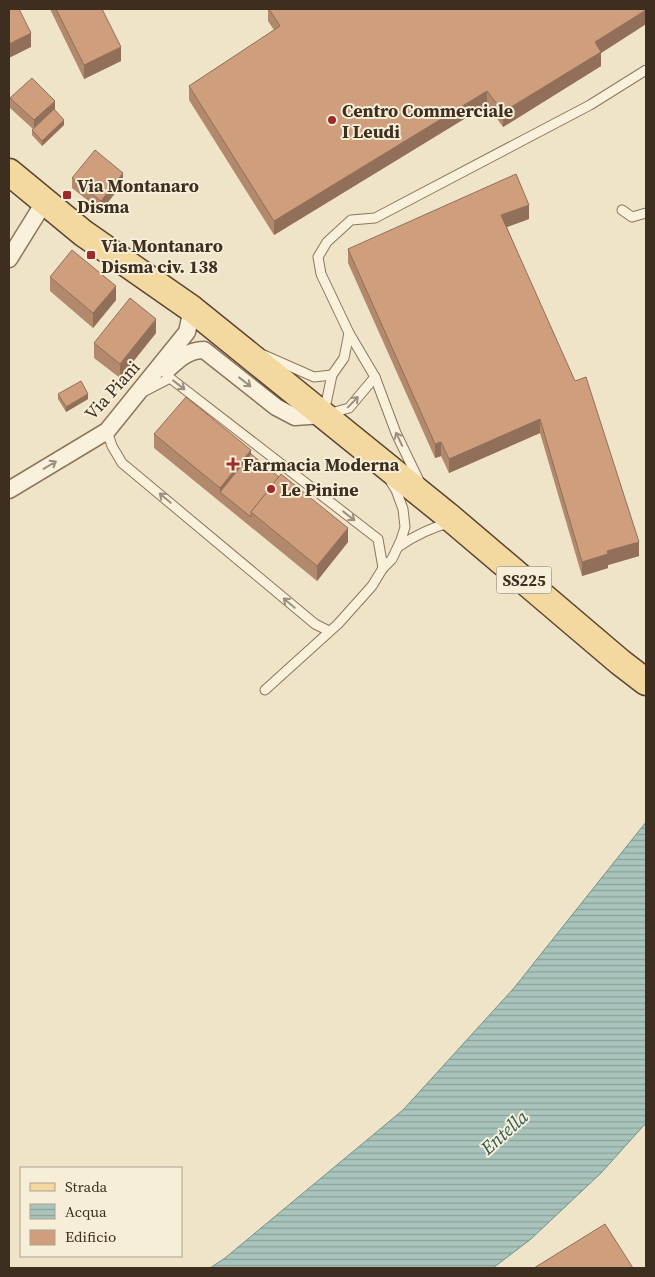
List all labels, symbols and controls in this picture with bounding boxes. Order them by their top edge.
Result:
place label: Centro Commerciale I Leudi [342,98,513,144]
marker: Centro Commerciale I Leudi [326,114,338,126]
place label: Via Montanaro Disma [77,173,199,219]
marker: Via Montanaro Disma [61,189,73,201]
place label: Via Montanaro Disma civ. 138 [101,233,223,279]
marker: Via Montanaro Disma civ. 138 [85,249,97,261]
street label: Via Piani [79,355,145,425]
one-way arrow [238,377,251,388]
one-way arrow [172,379,185,390]
one-way arrow [347,396,359,408]
one-way arrow [394,432,403,447]
place label: Farmacia Moderna [243,452,400,477]
marker: Farmacia Moderna [227,458,239,470]
one-way arrow [43,459,57,469]
place label: Le Pinine [281,477,359,502]
marker: Le Pinine [265,483,277,495]
one-way arrow [159,493,172,504]
one-way arrow [342,511,355,522]
road number: SS225 [496,566,552,594]
one-way arrow [283,597,296,608]
water label: Entella [474,1104,533,1161]
legend [20,1167,182,1257]
text: Strada [65,1176,108,1197]
text: Acqua [65,1201,107,1222]
text: Edificio [65,1226,116,1247]

